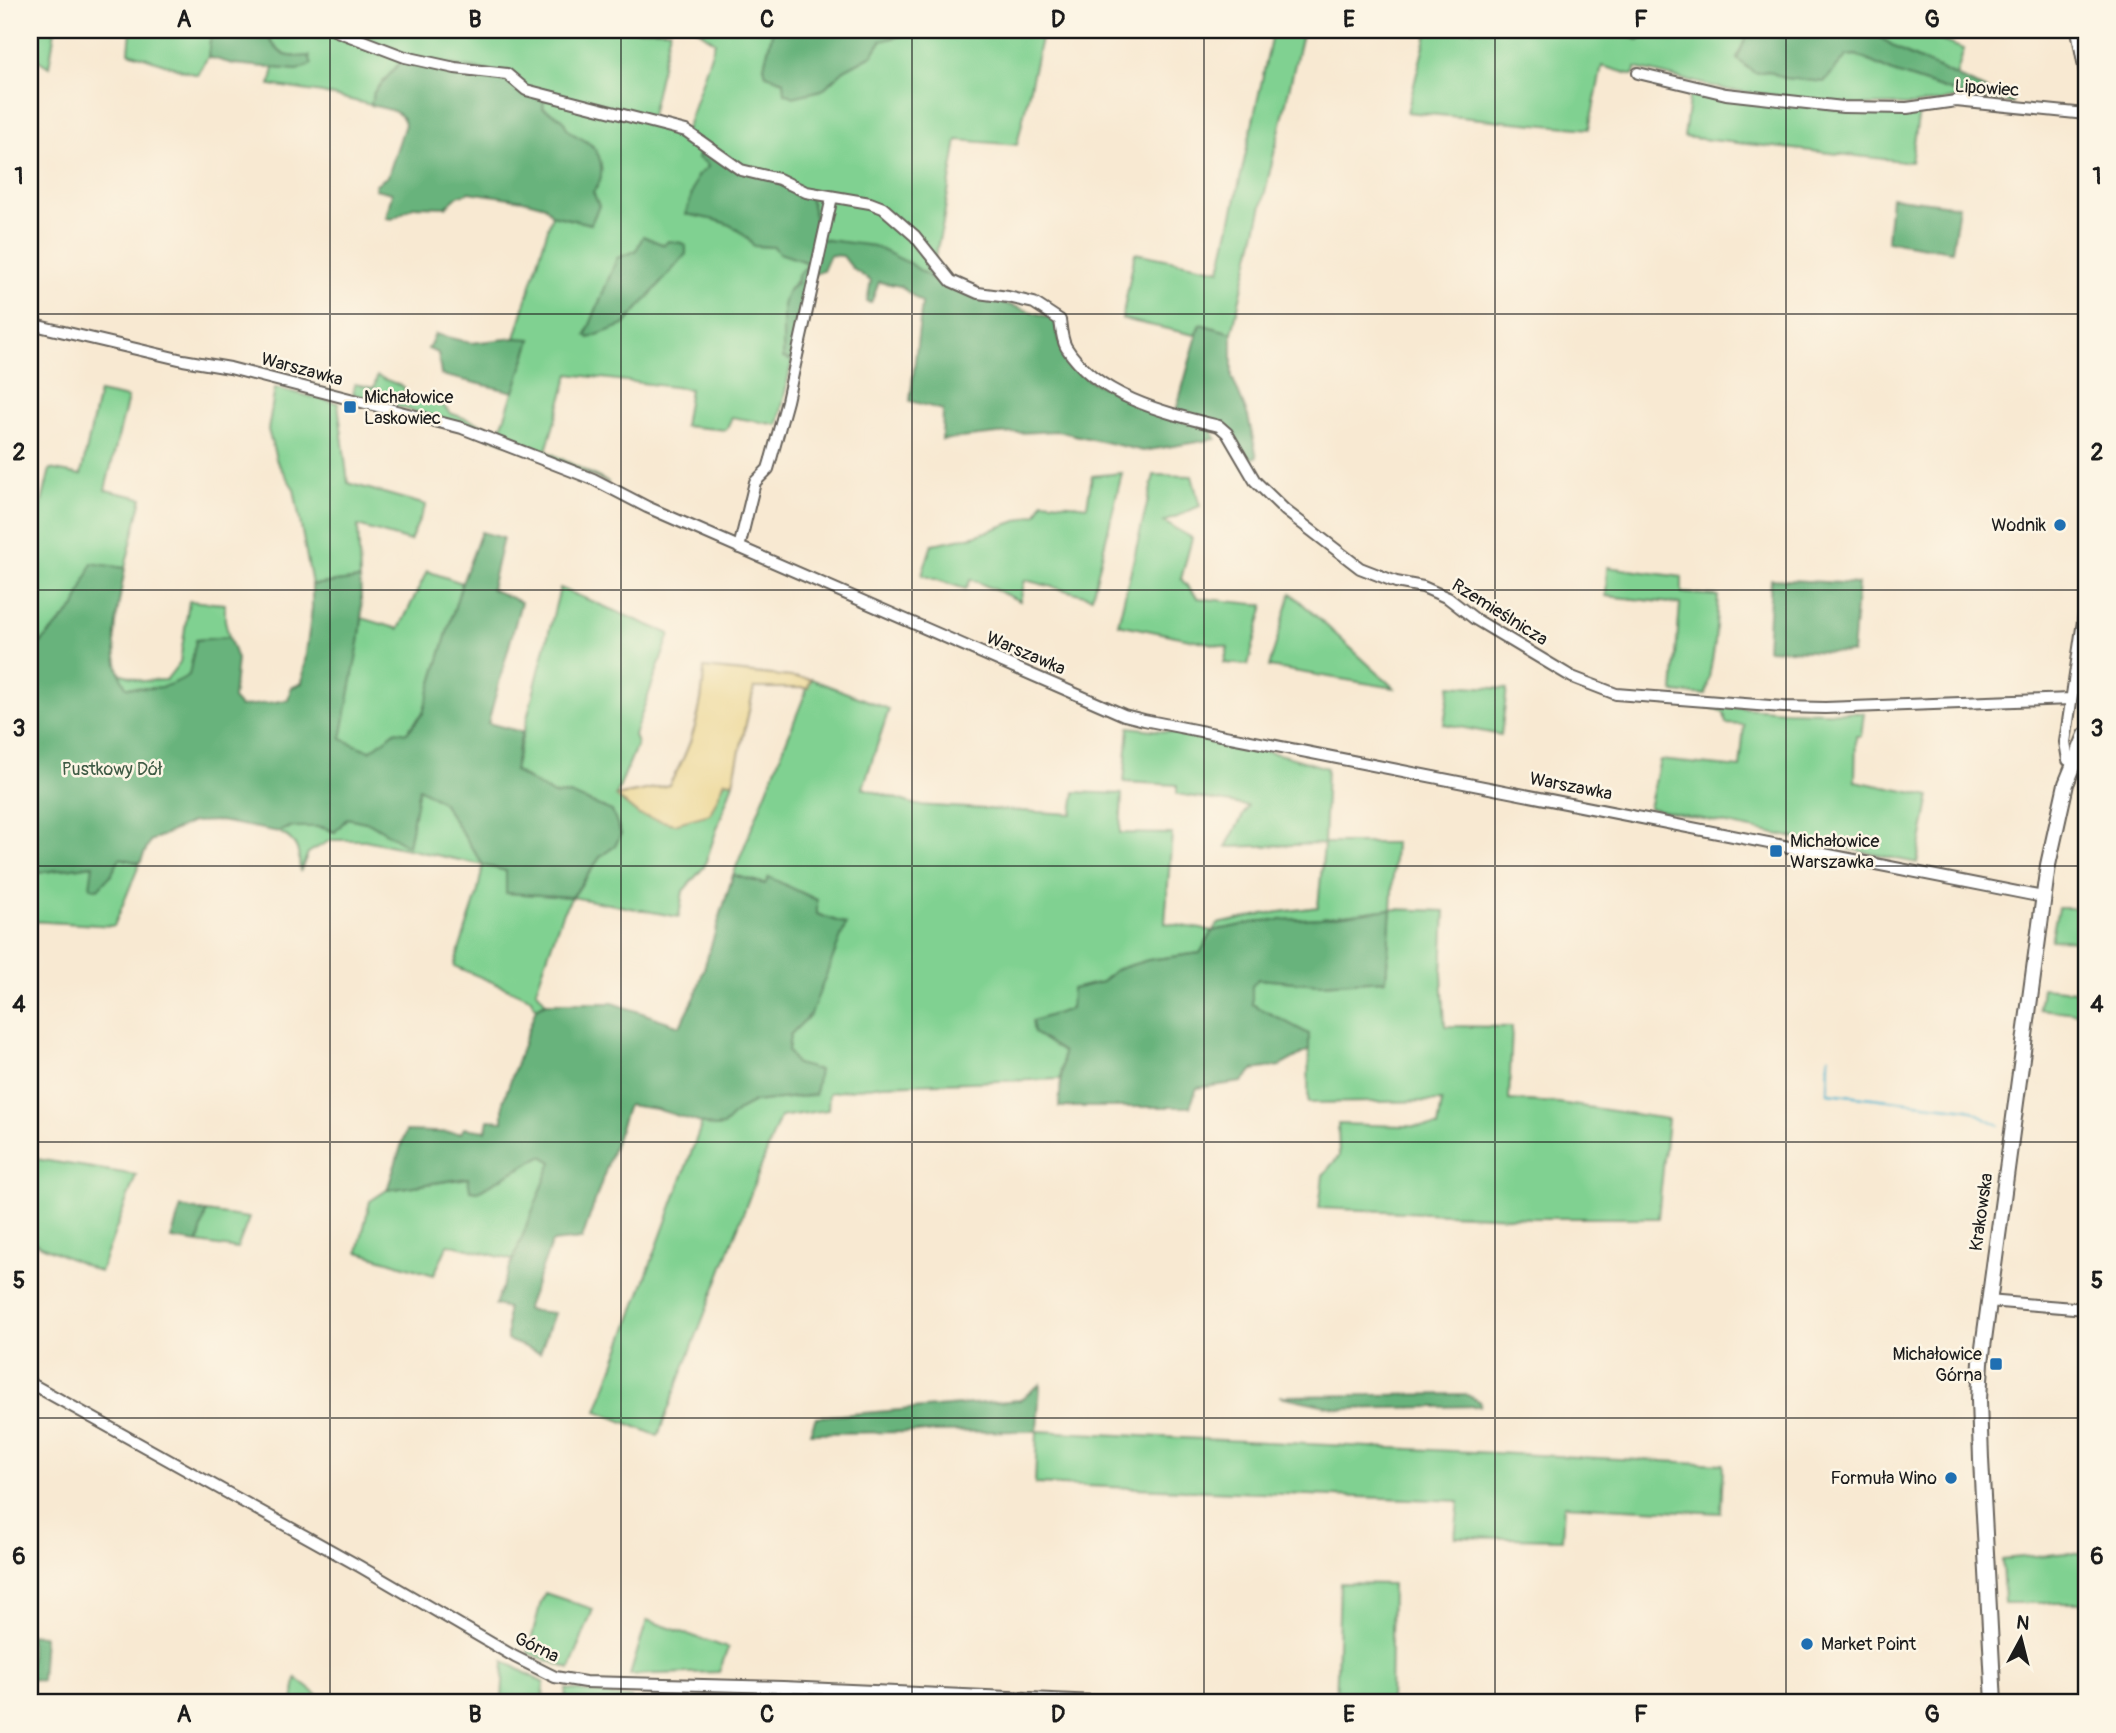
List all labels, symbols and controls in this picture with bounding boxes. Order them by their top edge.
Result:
text: A [177,5,192,34]
text: B [468,5,482,34]
text: C [760,5,774,34]
text: D [1051,5,1065,34]
text: E [1343,5,1355,34]
text: F [1634,5,1648,34]
text: G [1924,5,1940,34]
street label: Lipowiec [1954,75,2020,102]
text: 1 [15,162,24,191]
text: 1 [2093,162,2102,191]
street label: Warszawka [258,348,345,391]
place label: Michałowice Laskowiec [364,386,454,430]
marker: Michałowice Laskowiec [342,399,358,415]
text: 2 [13,438,26,467]
text: 2 [2091,438,2104,467]
place label: Wodnik [1991,514,2046,537]
marker: Wodnik [2052,517,2068,533]
street label: Rzemieślnicza [1447,574,1552,651]
street label: Warszawka [983,626,1069,680]
text: 3 [13,714,25,743]
text: 3 [2091,714,2103,743]
park label: Pustkowy Dół [62,758,163,781]
street label: Warszawka [1527,767,1614,806]
place label: Michałowice Warszawka [1790,830,1880,874]
marker: Michałowice Warszawka [1768,843,1784,859]
text: 4 [12,990,26,1019]
text: 4 [2090,990,2104,1019]
street label: Krakowska [1965,1171,1998,1253]
text: 5 [13,1266,25,1295]
text: 5 [2091,1266,2103,1295]
place label: Michałowice Górna [1893,1343,1982,1387]
marker: Michałowice Górna [1988,1356,2004,1372]
place label: Formuła Wino [1831,1467,1937,1490]
marker: Formuła Wino [1943,1470,1959,1486]
text: 6 [12,1542,26,1571]
text: 6 [2090,1542,2104,1571]
north arrow [1986,1604,2056,1674]
text: N [2015,1610,2031,1636]
street label: Górna [511,1627,563,1668]
place label: Market Point [1821,1633,1917,1656]
marker: Market Point [1799,1636,1815,1652]
text: A [177,1700,192,1729]
text: B [468,1700,482,1729]
text: C [760,1700,774,1729]
text: D [1051,1700,1065,1729]
text: E [1343,1700,1355,1729]
text: F [1634,1700,1648,1729]
text: G [1924,1700,1940,1729]

